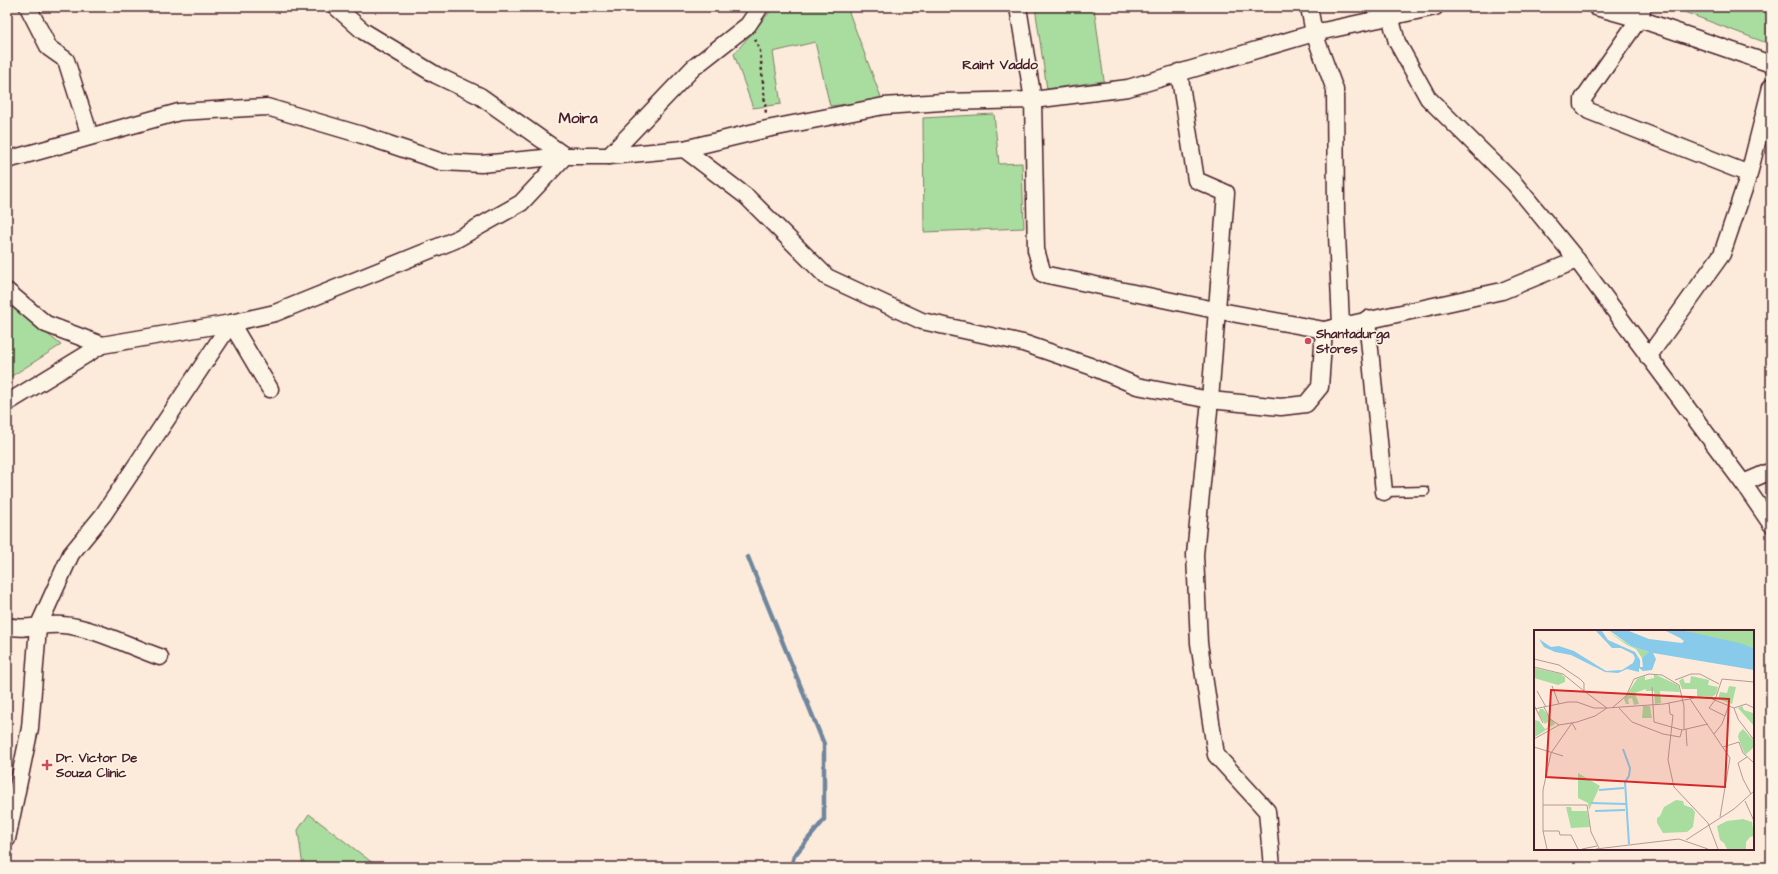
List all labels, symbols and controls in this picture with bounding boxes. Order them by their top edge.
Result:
district label: Raint Vaddo [962,55,1038,75]
district label: Moira [558,108,598,129]
place label: Shantadurga Stores [1315,325,1390,358]
marker: Shantadurga Stores [1303,336,1313,346]
inset map [1534,630,1754,850]
place label: Dr. Victor De Souza Clinic [55,749,137,782]
marker: Dr. Victor De Souza Clinic [41,759,53,771]

